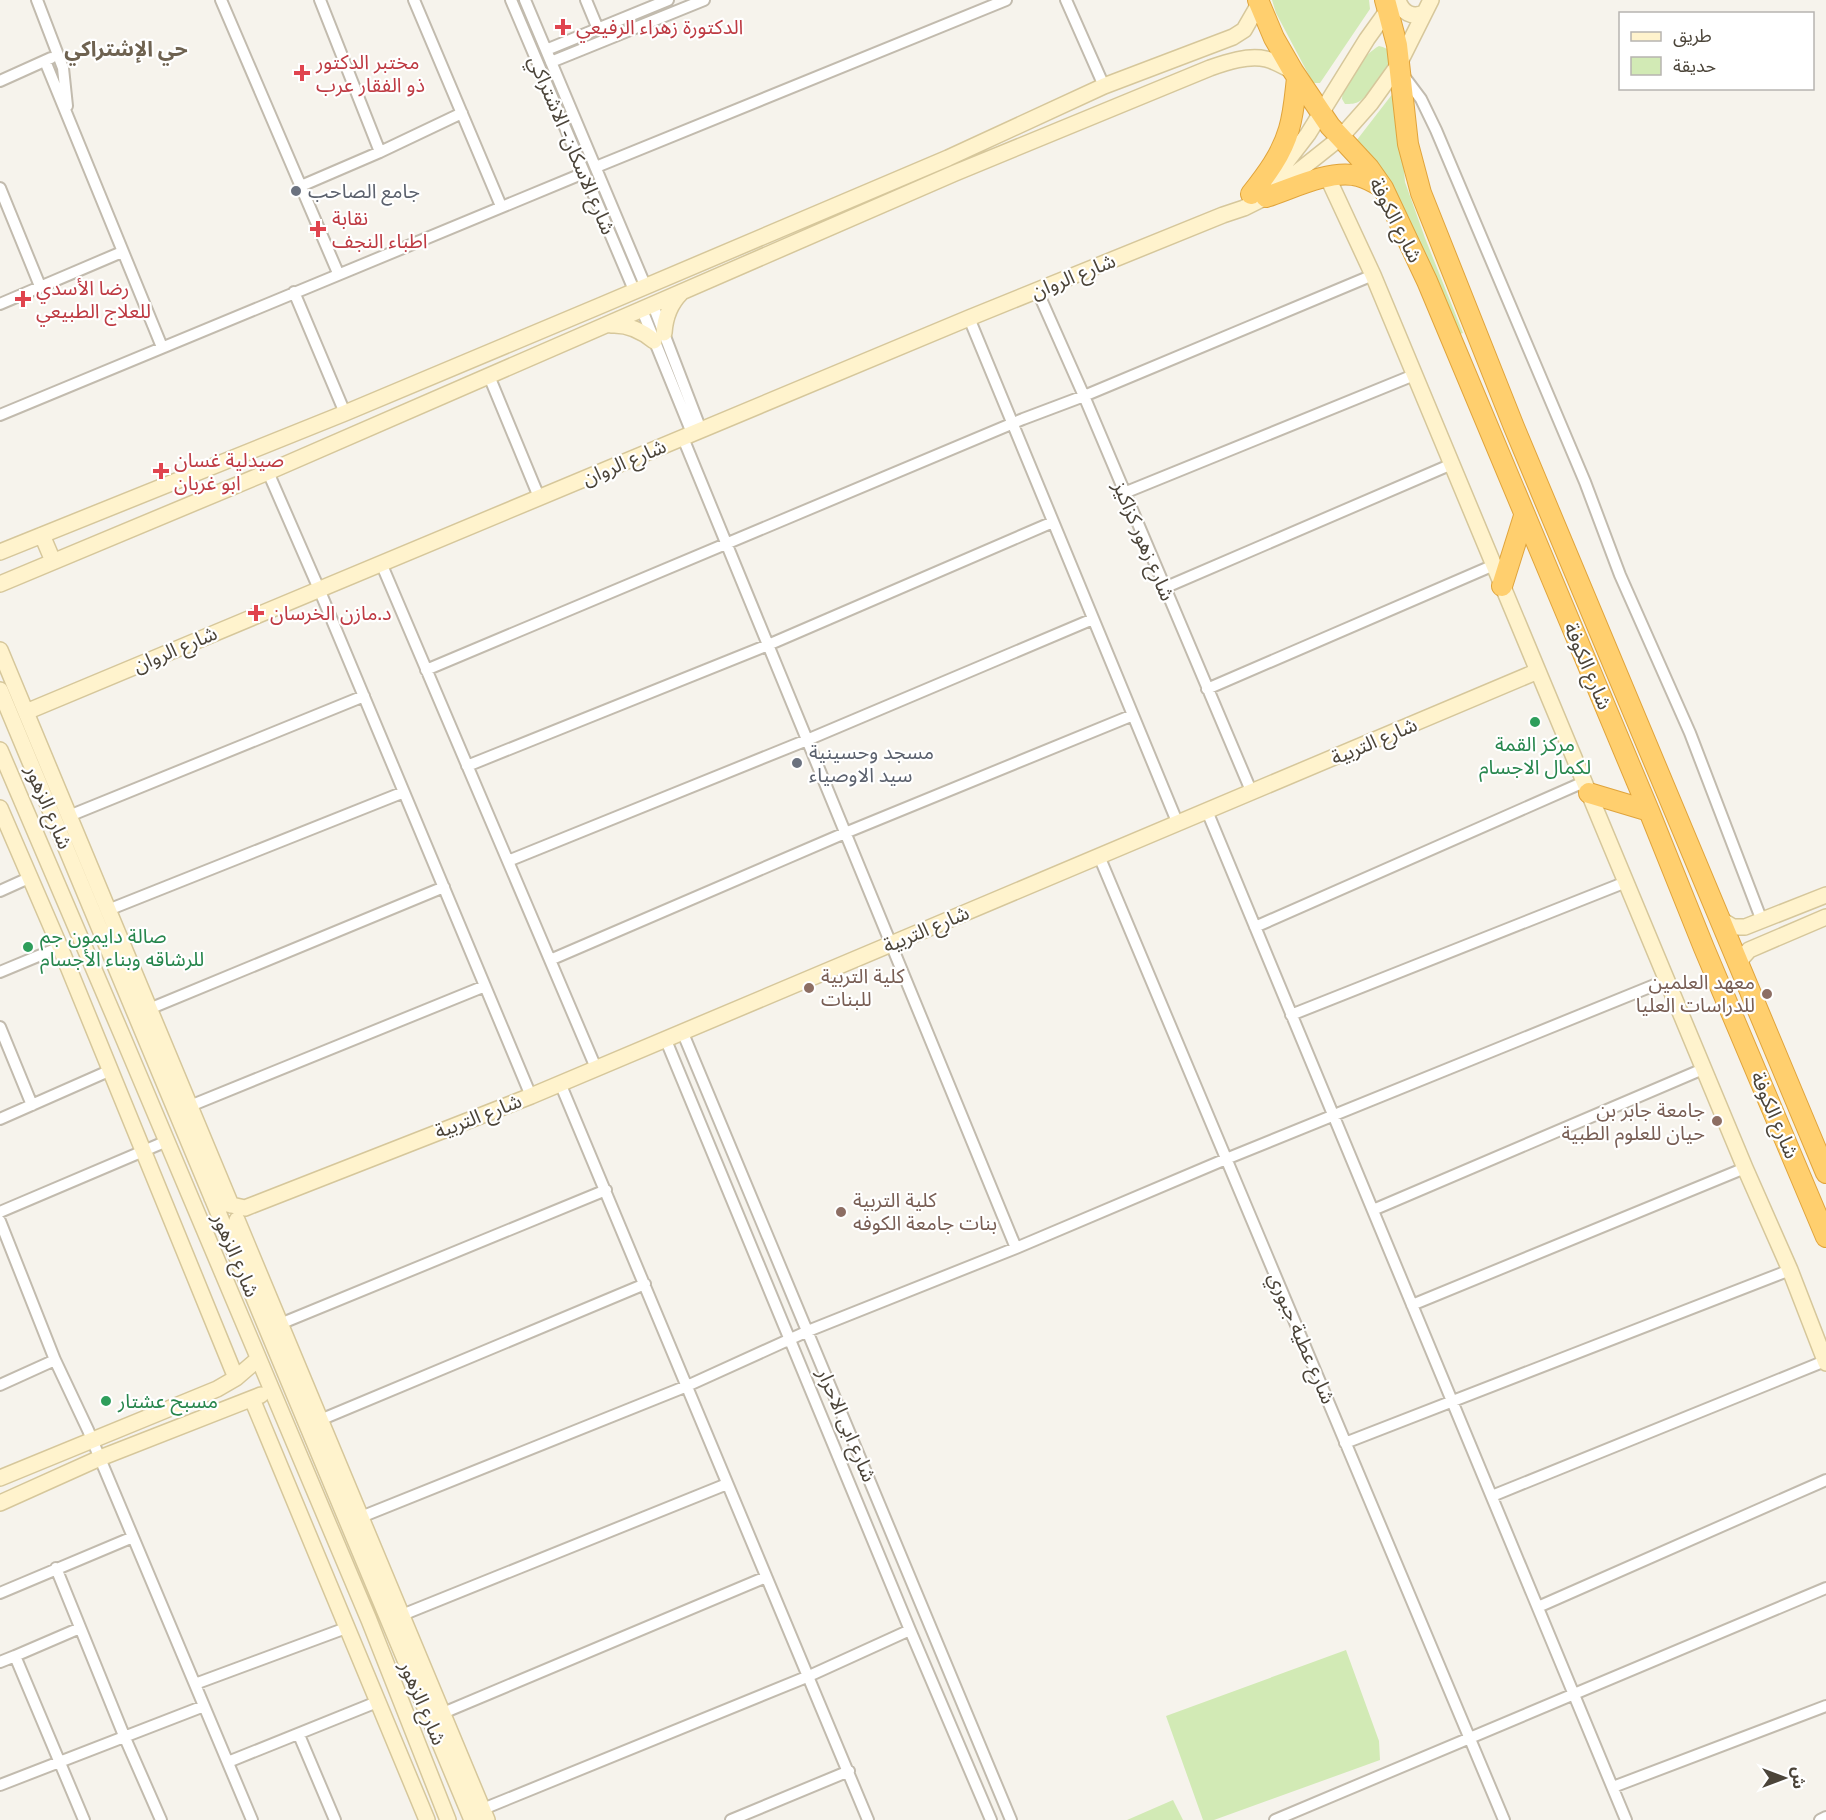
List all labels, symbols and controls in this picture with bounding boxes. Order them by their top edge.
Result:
legend [1619,12,1814,90]
place label: الدكتورة زهراء الرفيعي [576,15,743,43]
marker: الدكتورة زهراء الرفيعي [554,18,572,36]
text: طريق [1673,25,1712,47]
district label: حي الإشتراكي [64,36,188,66]
place label: مختبر الدكتور ذو الفقار عرب [315,50,425,97]
street label: شارع الاسكان - الاشتراكي [520,52,621,240]
text: حديقة [1673,55,1716,76]
marker: مختبر الدكتور ذو الفقار عرب [293,64,311,82]
street label: شارع الكوفة [1362,174,1428,268]
place label: جامع الصاحب [308,179,420,206]
marker: جامع الصاحب [289,184,303,198]
place label: نقابة اطباء النجف [332,206,428,253]
marker: نقابة اطباء النجف [309,220,327,238]
street label: شارع الروان [1027,248,1120,307]
place label: رضا الأسدي للعلاج الطبيعي [36,276,151,327]
marker: رضا الأسدي للعلاج الطبيعي [14,290,32,308]
street label: شارع الروان [578,434,671,493]
place label: صيدلية غسان ابو غربان [174,448,284,495]
marker: صيدلية غسان ابو غربان [152,462,170,480]
street label: شارع زهور كزاكيز [1105,477,1180,606]
place label: د.مازن الخرسان [270,601,391,625]
marker: د.مازن الخرسان [247,604,265,622]
street label: شارع الكوفة [1556,619,1617,714]
street label: شارع الروان [129,621,222,680]
street label: شارع التربية [1327,712,1422,773]
marker: مركز القمة لكمال الاجسام [1528,715,1542,729]
place label: مركز القمة لكمال الاجسام [1479,732,1591,782]
place label: مسجد وحسينية سيد الاوصياء [809,740,934,787]
marker: مسجد وحسينية سيد الاوصياء [790,756,804,770]
street label: شارع الزهور [17,760,77,854]
street label: شارع التربية [879,900,974,961]
place label: صالة دايمون جم للرشاقه وبناء الأجسام [40,924,204,974]
marker: صالة دايمون جم للرشاقه وبناء الأجسام [21,940,35,954]
place label: كلية التربية للبنات [821,964,905,1011]
place label: معهد العلمين للدراسات العليا [1636,970,1755,1017]
marker: كلية التربية للبنات [802,981,816,995]
marker: معهد العلمين للدراسات العليا [1760,987,1774,1001]
street label: شارع الكوفة [1743,1068,1804,1163]
street label: شارع التربية [431,1088,526,1146]
place label: جامعة جابر بن حيان للعلوم الطبية [1562,1098,1705,1148]
marker: جامعة جابر بن حيان للعلوم الطبية [1710,1114,1724,1128]
place label: كلية التربية بنات جامعة الكوفه [853,1188,997,1235]
marker: كلية التربية بنات جامعة الكوفه [834,1205,848,1219]
street label: شارع الزهور [204,1208,264,1302]
street label: شارع عطية جبوري [1260,1269,1341,1409]
street label: شارع ابی الاحرار [809,1364,882,1487]
place label: مسبح عشتار [117,1389,218,1416]
marker: مسبح عشتار [99,1394,113,1408]
street label: شارع الزهور [391,1656,451,1750]
north arrow [1754,1748,1814,1808]
text: ش [1789,1767,1808,1789]

